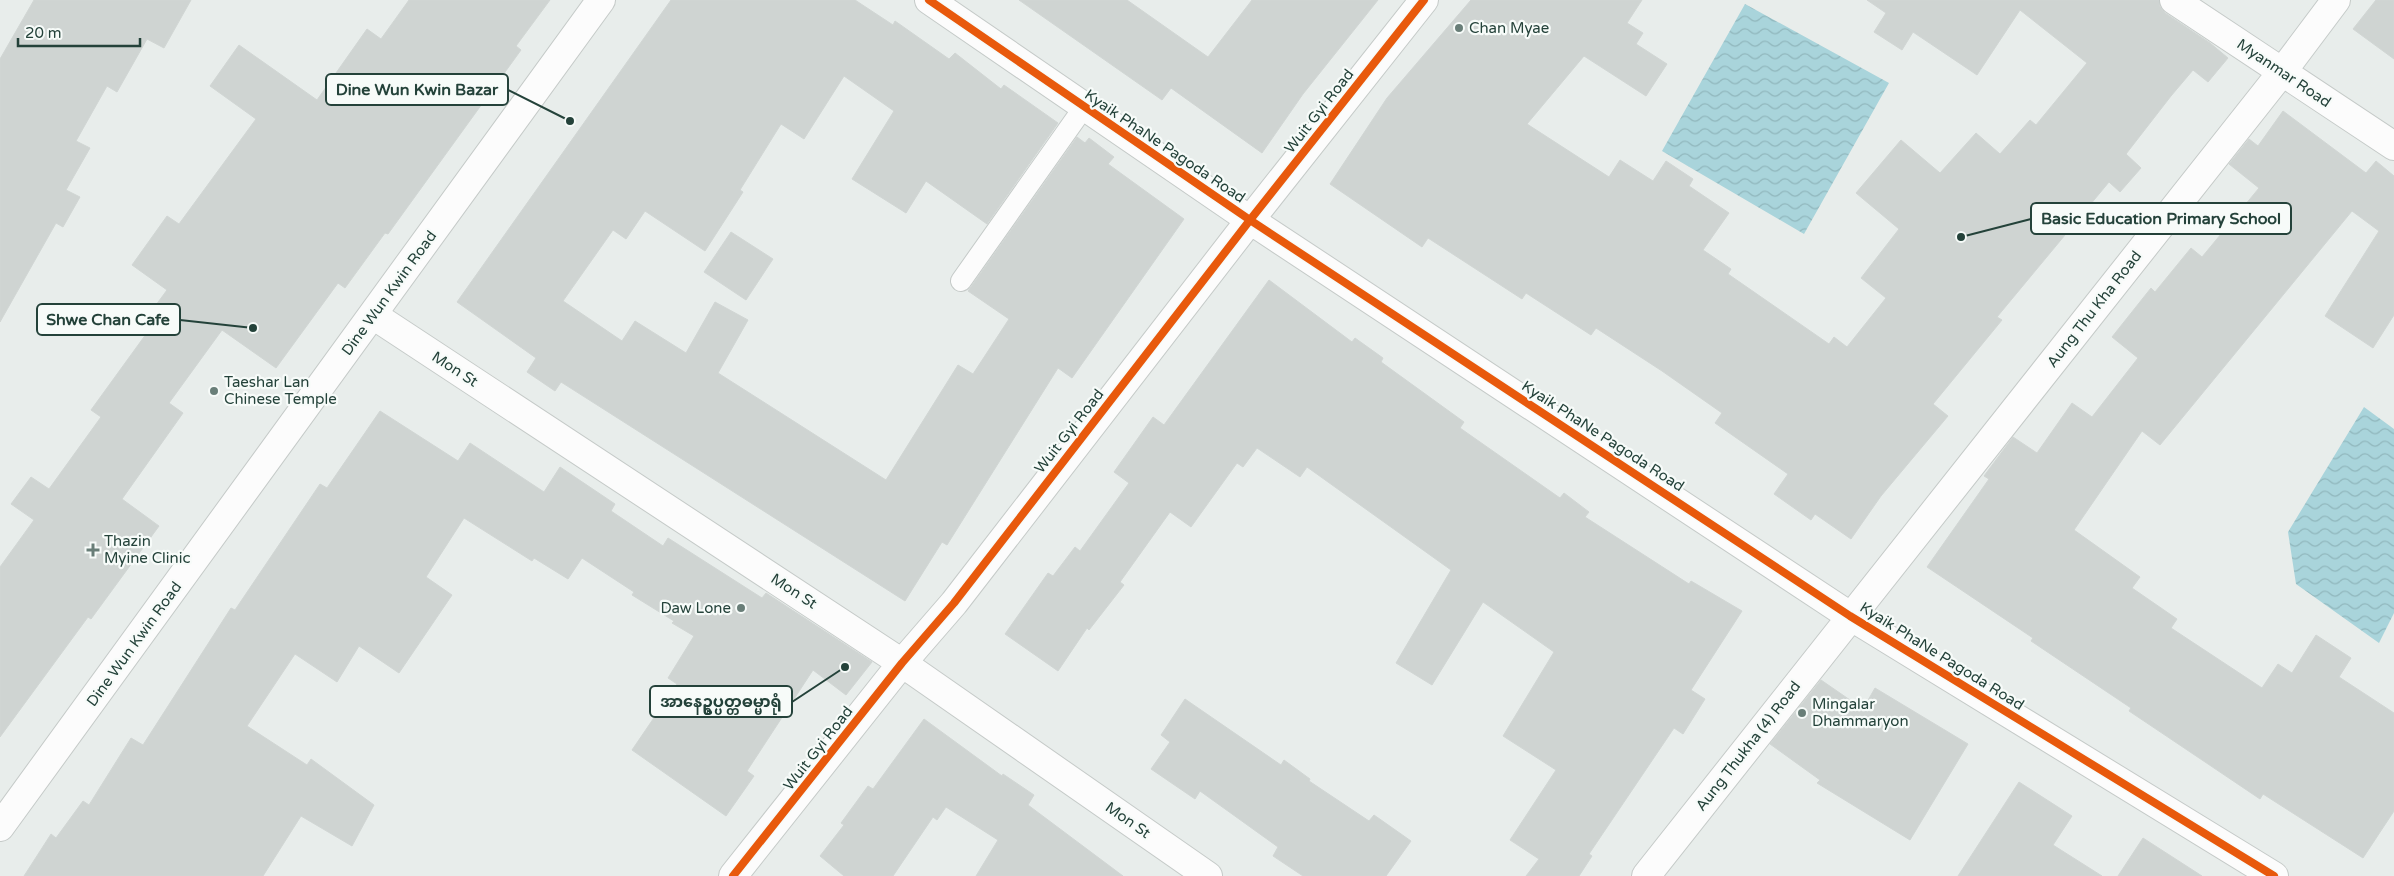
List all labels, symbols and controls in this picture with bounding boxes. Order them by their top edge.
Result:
scale bar [18,15,140,47]
place label: Chan Myae [1469,19,1549,37]
marker: Chan Myae [1453,22,1465,34]
text: 20 m [25,24,62,42]
street label: Myanmar Road [2234,35,2334,111]
street label: Wuit Gyi Road [1281,65,1357,157]
callout: Dine Wun Kwin Bazar [326,74,508,105]
text: Dine Wun Kwin Bazar [336,80,499,100]
street label: Kyaik PhaNe Pagoda Road [1081,85,1249,207]
callout: Basic Education Primary School [2031,203,2291,234]
text: Basic Education Primary School [2041,209,2281,229]
street label: Dine Wun Kwin Road [338,227,440,359]
street label: Aung Thu Kha Road [2043,247,2145,371]
callout: Shwe Chan Cafe [37,304,180,335]
text: Shwe Chan Cafe [46,310,170,330]
street label: Mon St [429,348,482,391]
place label: Taeshar Lan Chinese Temple [224,373,337,408]
street label: Kyaik PhaNe Pagoda Road [1518,377,1688,495]
marker: Taeshar Lan Chinese Temple [208,385,220,397]
street label: Wuit Gyi Road [1031,385,1107,477]
place label: Thazin Myine Clinic [104,532,190,567]
marker: Thazin Myine Clinic [86,543,100,557]
street label: Mon St [768,570,821,613]
street label: Dine Wun Kwin Road [83,578,185,710]
street label: Kyaik PhaNe Pagoda Road [1857,598,2027,714]
place label: Daw Lone [660,599,731,617]
marker: Daw Lone [735,602,747,614]
street label: Aung Thukha (4) Road [1692,677,1804,815]
callout: အာနေဥ္စပ္ပတ္တဓမ္မာရုံ [650,686,792,717]
text: အာနေဥ္စပ္ပတ္တဓမ္မာရုံ [660,692,782,715]
place label: Mingalar Dhammaryon [1812,695,1909,730]
street label: Wuit Gyi Road [780,702,856,794]
marker: Mingalar Dhammaryon [1796,707,1808,719]
street label: Mon St [1102,798,1154,842]

